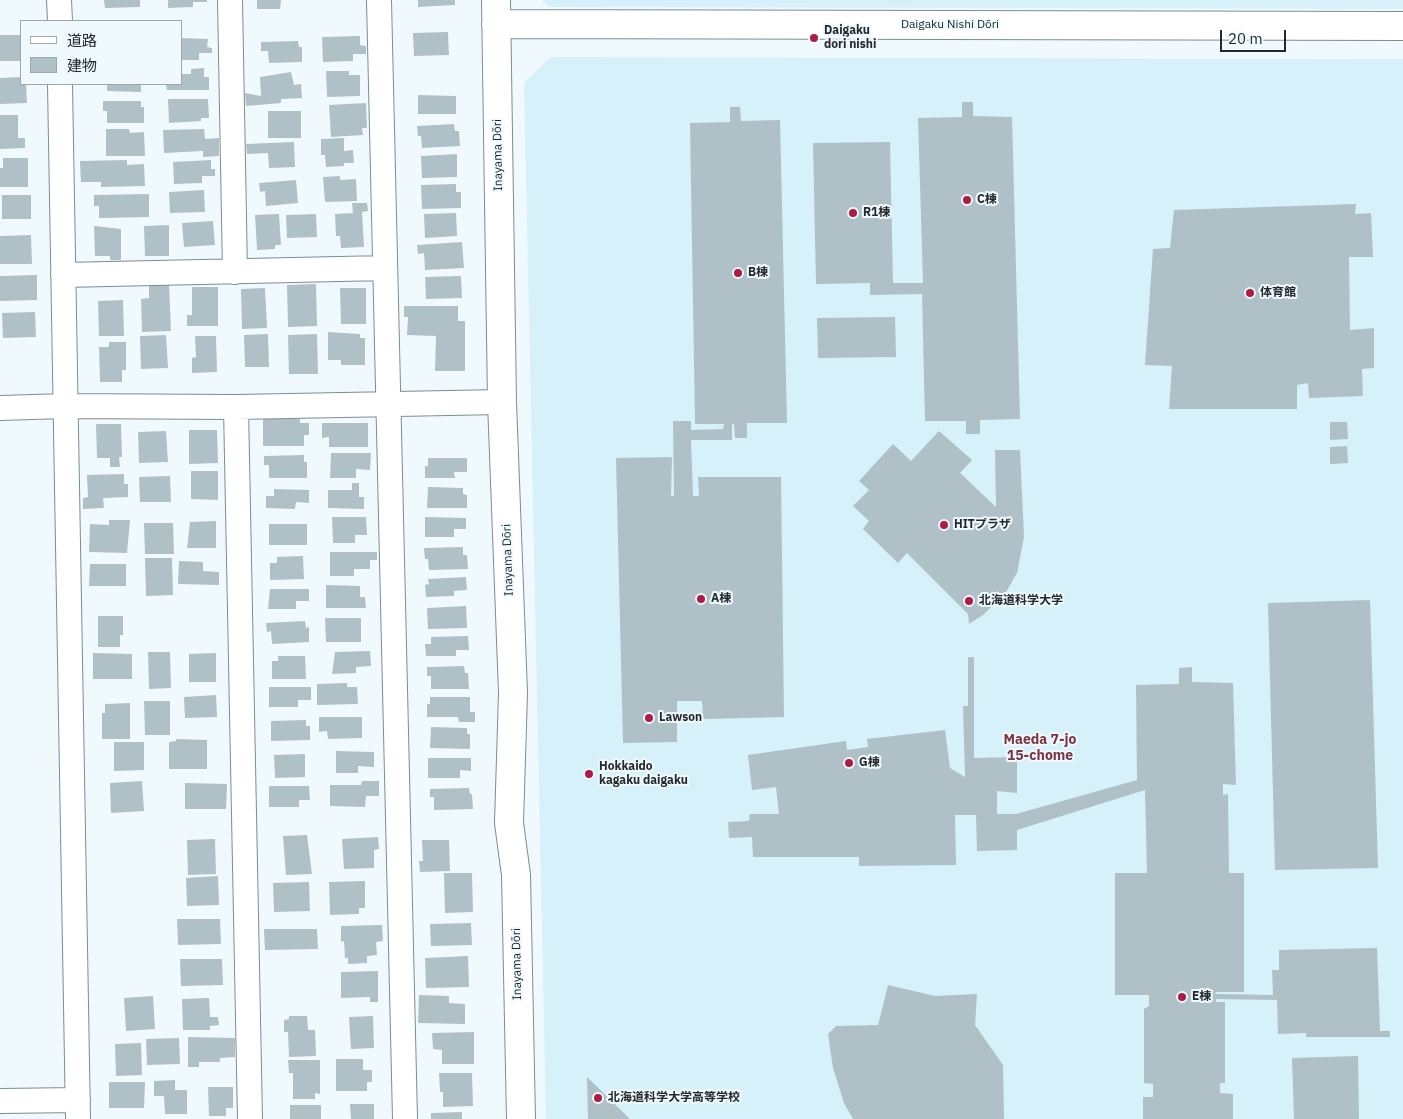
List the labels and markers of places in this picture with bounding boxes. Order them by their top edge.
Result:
place label: Daigaku dori nishi [824,24,876,52]
marker: Daigaku dori nishi [808,32,820,44]
place label: C棟 [977,193,997,207]
marker: C棟 [961,194,973,206]
place label: R1棟 [863,206,890,220]
marker: R1棟 [847,207,859,219]
place label: B棟 [748,266,768,280]
marker: B棟 [732,267,744,279]
place label: 体育館 [1260,286,1296,300]
marker: 体育館 [1244,287,1256,299]
place label: HITプラザ [954,518,1011,532]
marker: HITプラザ [938,519,950,531]
place label: A棟 [711,592,731,606]
marker: A棟 [695,593,707,605]
place label: 北海道科学大学 [979,594,1063,608]
marker: 北海道科学大学 [963,595,975,607]
place label: Lawson [659,711,702,725]
marker: Lawson [643,712,655,724]
place label: G棟 [859,756,880,770]
marker: G棟 [843,757,855,769]
place label: Hokkaido kagaku daigaku [599,760,688,788]
marker: Hokkaido kagaku daigaku [583,768,595,780]
place label: E棟 [1192,990,1211,1004]
marker: E棟 [1176,991,1188,1003]
place label: 北海道科学大学高等学校 [608,1091,740,1105]
marker: 北海道科学大学高等学校 [592,1092,604,1104]

